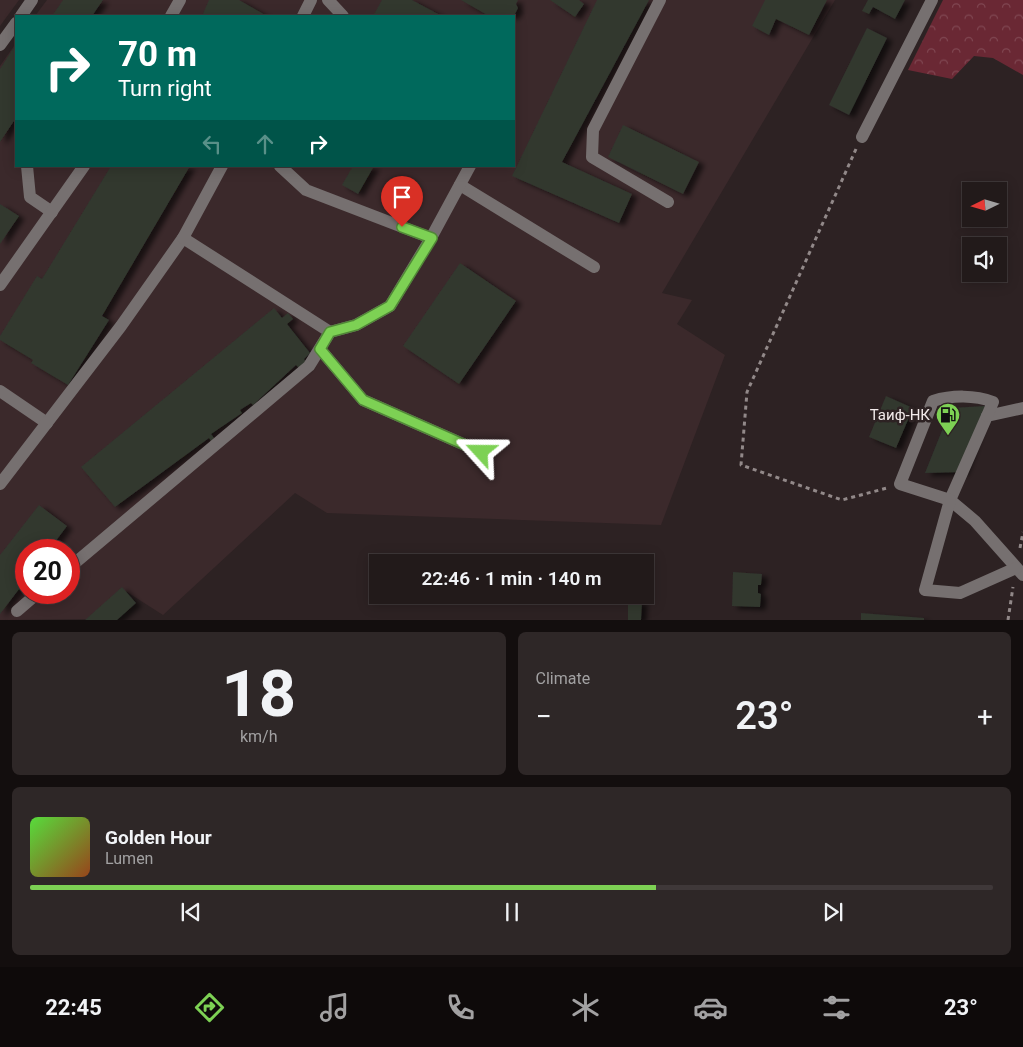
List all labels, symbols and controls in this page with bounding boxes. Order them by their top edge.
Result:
text: 70 m [118,34,197,75]
icon: right [35,35,100,100]
text: Turn right [118,76,212,101]
icon: left [198,130,226,158]
icon: ahead [251,130,279,158]
icon: right [304,130,332,158]
pin [381,176,423,227]
north arrow [962,182,1008,228]
map controls [962,182,1007,282]
icon: arrive [388,183,416,211]
button: sound [962,237,1007,282]
fuel station icon: Таиф-НК [935,402,961,436]
place label: Таиф-НК [870,406,930,424]
position arrow [454,425,506,477]
speed limit sign: 20 [15,539,80,604]
text: 22:46 · 1 min · 140 m [421,567,602,590]
text: 18 [221,656,296,732]
text: Climate [536,669,590,688]
text: 23° [735,694,793,738]
text: − [536,700,552,733]
text: + [977,700,993,733]
text: km/h [240,727,278,746]
text: Golden Hour [105,826,212,849]
text: Lumen [105,849,153,868]
icon: previous [177,898,205,926]
icon: pause [498,898,526,926]
icon: next [819,898,847,926]
icon: directions [192,990,227,1025]
icon: music [317,990,352,1025]
icon: phone [443,990,478,1025]
icon: climate [568,990,603,1025]
icon: car [693,990,728,1025]
icon: filters [819,990,854,1025]
text: 22:45 [45,995,102,1020]
text: 23° [944,995,978,1020]

